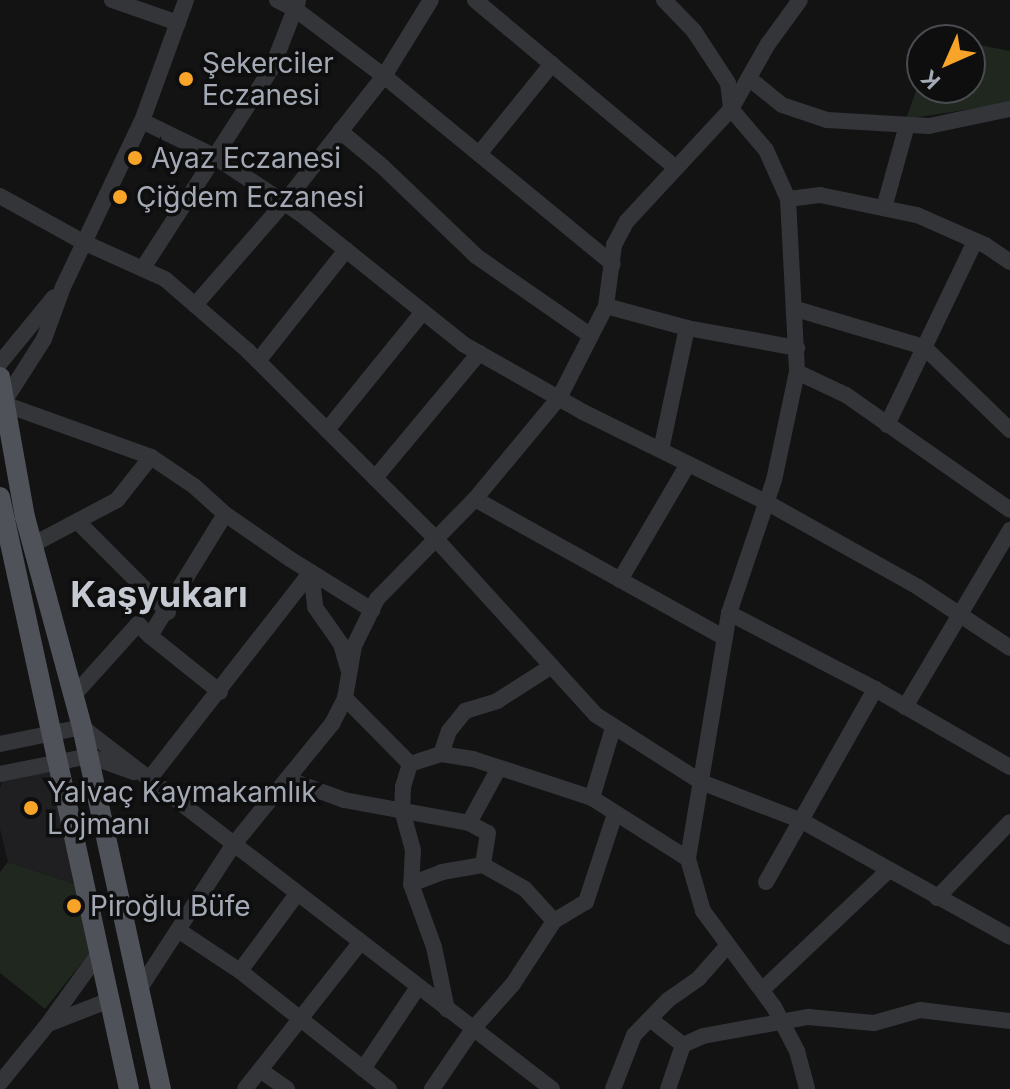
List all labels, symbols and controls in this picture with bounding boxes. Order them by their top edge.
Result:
north arrow [906,24,986,104]
place label: Şekerciler Eczanesi [202,46,334,112]
text: K [916,65,945,94]
marker: Şekerciler Eczanesi [177,70,195,88]
place label: Ayaz Eczanesi [151,141,341,175]
marker: Ayaz Eczanesi [126,149,144,167]
place label: Çiğdem Eczanesi [136,180,364,214]
marker: Çiğdem Eczanesi [111,188,129,206]
district label: Kaşyukarı [70,573,248,617]
place label: Yalvaç Kaymakamlık Lojmanı [47,775,317,841]
marker: Yalvaç Kaymakamlık Lojmanı [22,799,40,817]
place label: Piroğlu Büfe [90,889,251,923]
marker: Piroğlu Büfe [65,897,83,915]

